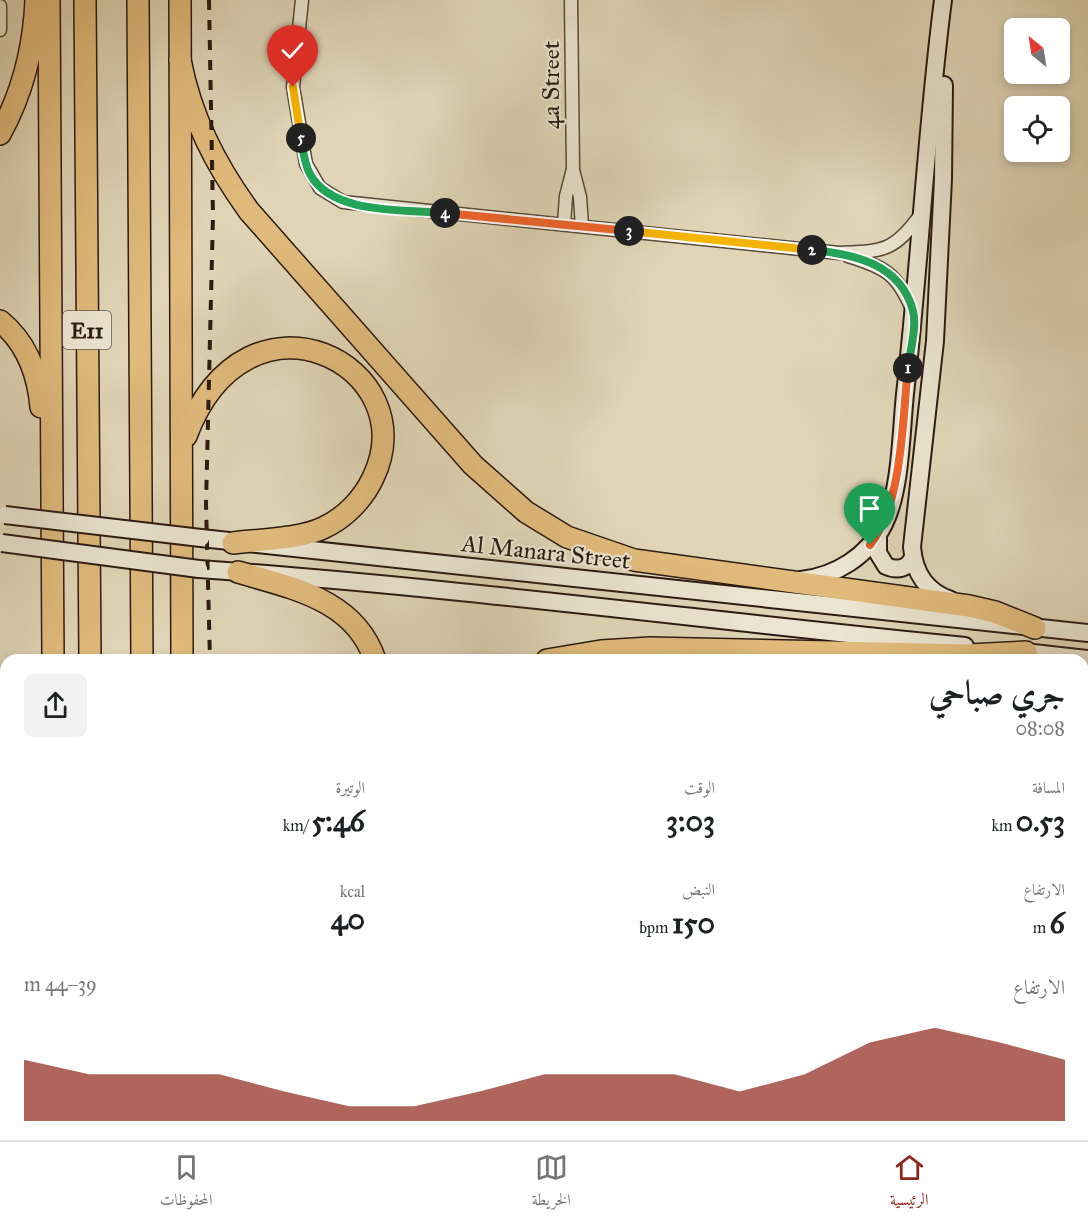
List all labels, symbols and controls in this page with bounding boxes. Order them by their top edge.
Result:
north arrow [1004,18,1070,84]
map controls [1004,18,1070,162]
pin [267,25,318,87]
icon: check [276,34,309,67]
street label: 4a Street [536,40,566,129]
button: locate [1004,96,1070,162]
pin: 5 [286,123,316,153]
text: 5 [297,128,305,147]
pin: 4 [430,198,460,228]
text: 4 [441,203,449,222]
pin: 3 [614,216,644,246]
text: 3 [626,221,632,240]
pin: 2 [797,235,827,265]
text: 2 [808,240,816,259]
road number: E11 [63,311,111,349]
pin: 1 [893,353,923,383]
text: 1 [905,358,911,377]
pin [844,483,895,545]
icon: arrive [853,492,886,525]
street label: Al Manara Street [459,528,632,576]
text: جري صباحي [929,673,1065,713]
button: share [24,674,87,737]
text: 08:08 [1015,716,1065,740]
text: الوتيرة [335,778,365,797]
text: الوقت [684,778,715,797]
text: المسافة [1032,778,1065,797]
text: 5:46 [311,803,365,839]
text: 3:03 [666,803,715,839]
text: 0.53 [1016,803,1065,839]
text: /km [283,816,311,835]
text: km [991,816,1016,835]
text: النبض [682,880,715,899]
text: الارتفاع [1023,880,1065,899]
text: kcal [340,882,365,901]
text: 40 [331,901,365,937]
text: 150 [672,905,715,941]
text: 6 [1050,905,1065,941]
text: bpm [639,918,672,937]
text: m [1033,918,1050,937]
text: 39–44 m [24,972,97,996]
text: الارتفاع [1013,975,1065,999]
tab: المحفوظات [160,1151,212,1215]
tab: الخريطة [532,1151,571,1215]
tab: الرئيسية [890,1151,928,1215]

